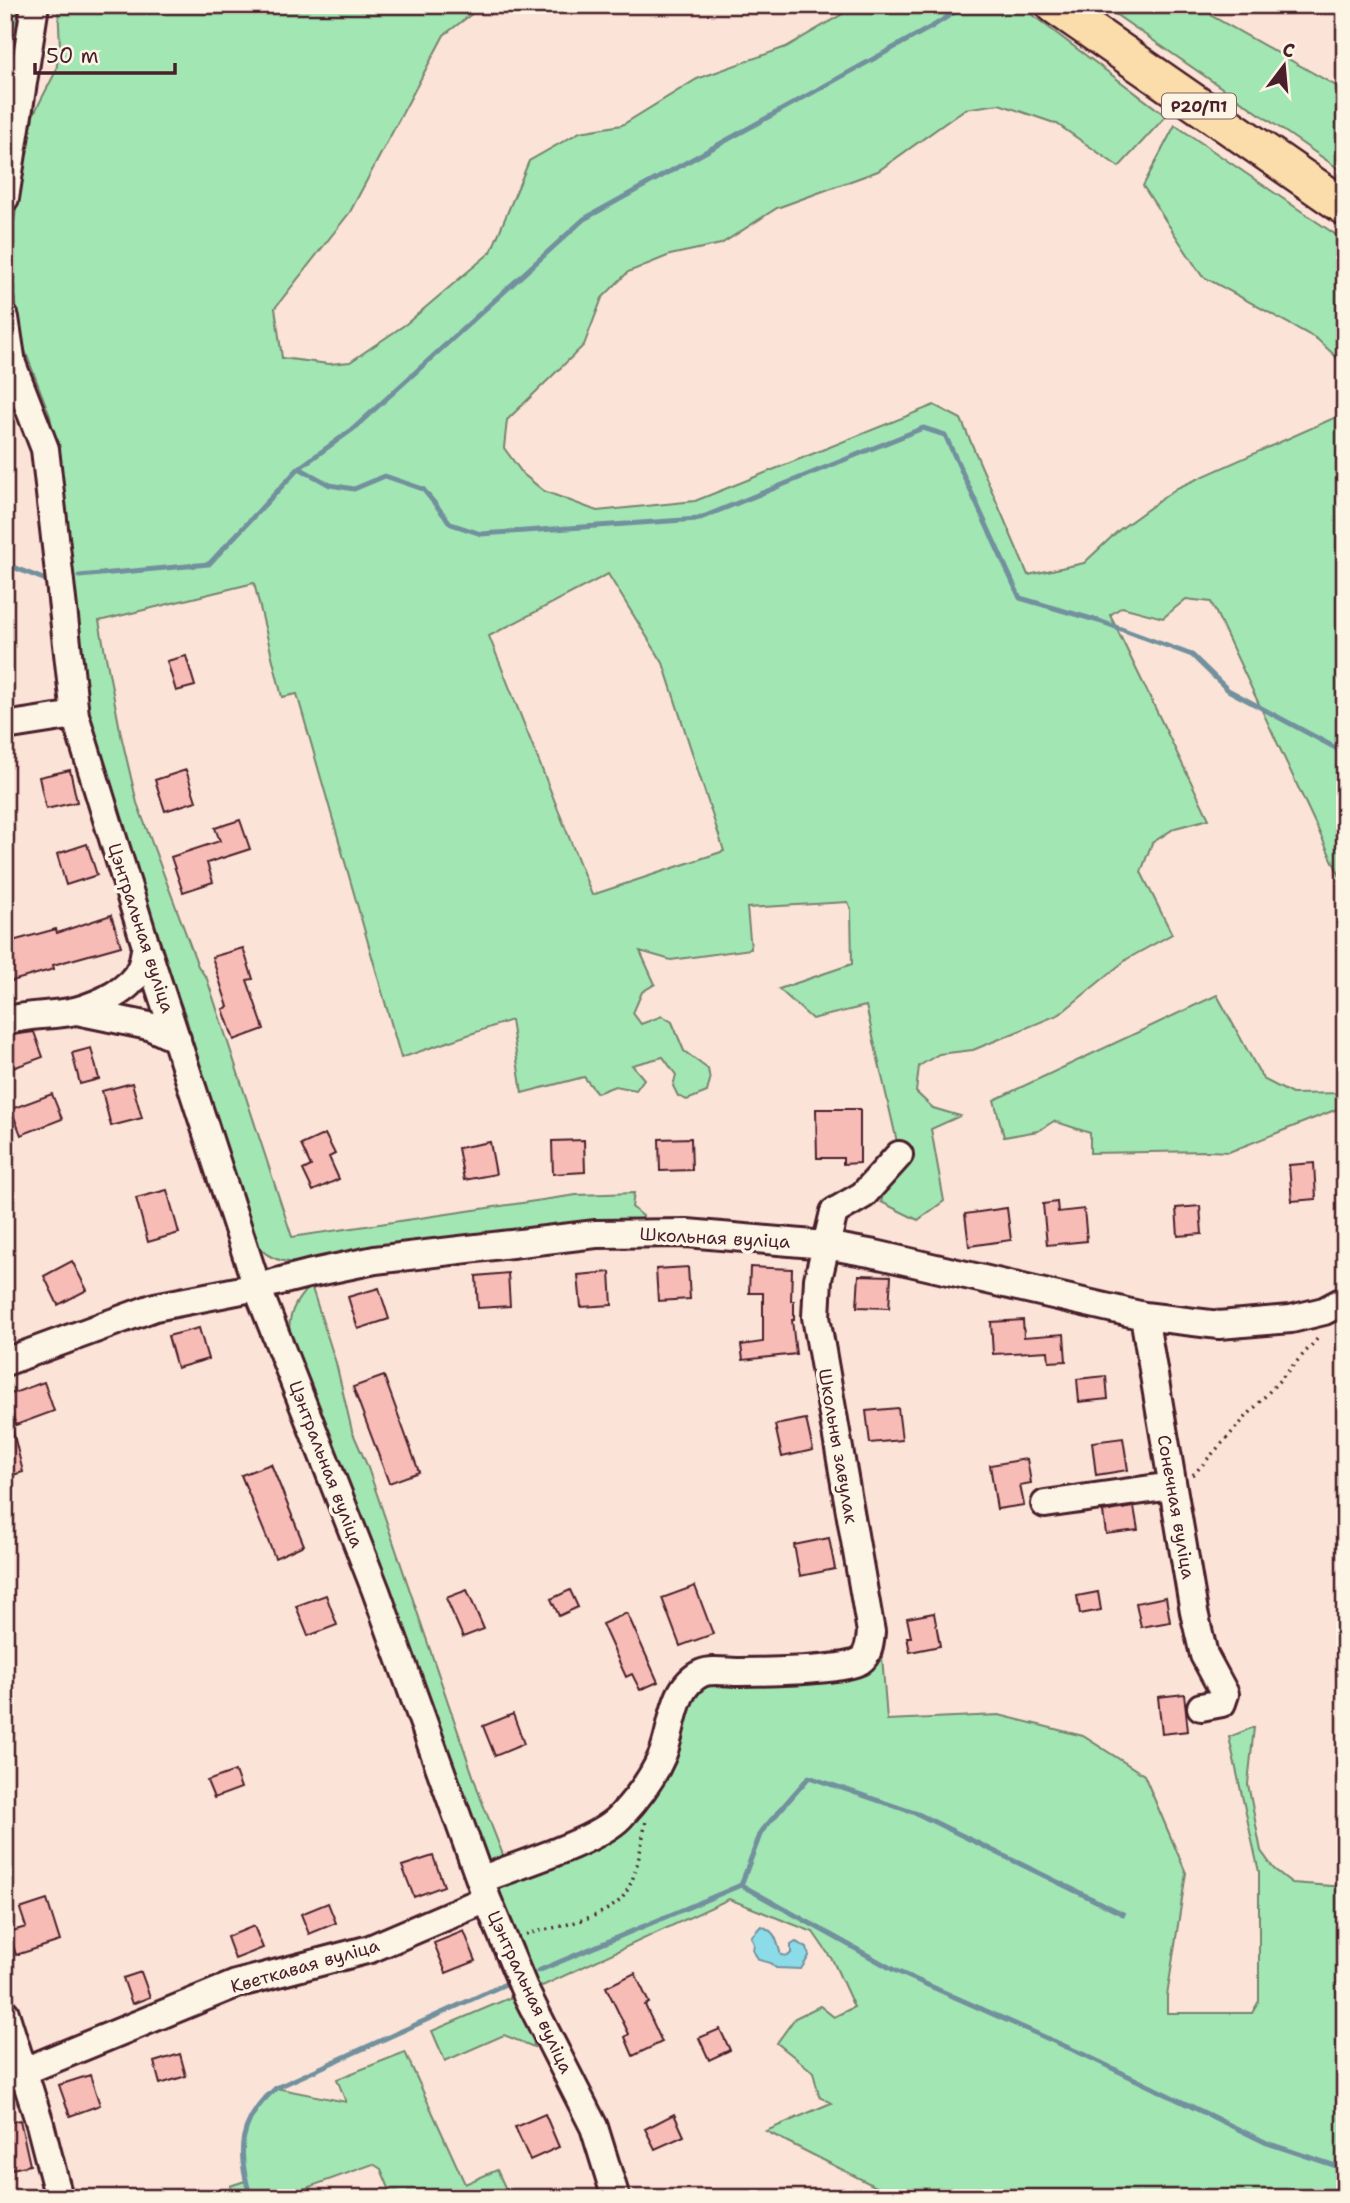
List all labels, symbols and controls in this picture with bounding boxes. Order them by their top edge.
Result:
scale bar [35,32,175,76]
north arrow [1248,32,1318,102]
text: С [1279,37,1298,64]
text: 50 m [46,42,99,70]
road number: Р20/П1 [1162,94,1236,118]
street label: Цэнтральная вуліца [102,840,180,1016]
street label: Школьная вуліца [639,1222,791,1254]
street label: Школьны завулак [813,1367,864,1526]
street label: Цэнтральная вуліца [283,1377,369,1551]
street label: Сонечная вуліца [1151,1433,1201,1581]
street label: Цэнтральная вуліца [482,1907,578,2077]
street label: Кветкавая вуліца [228,1933,382,1999]

